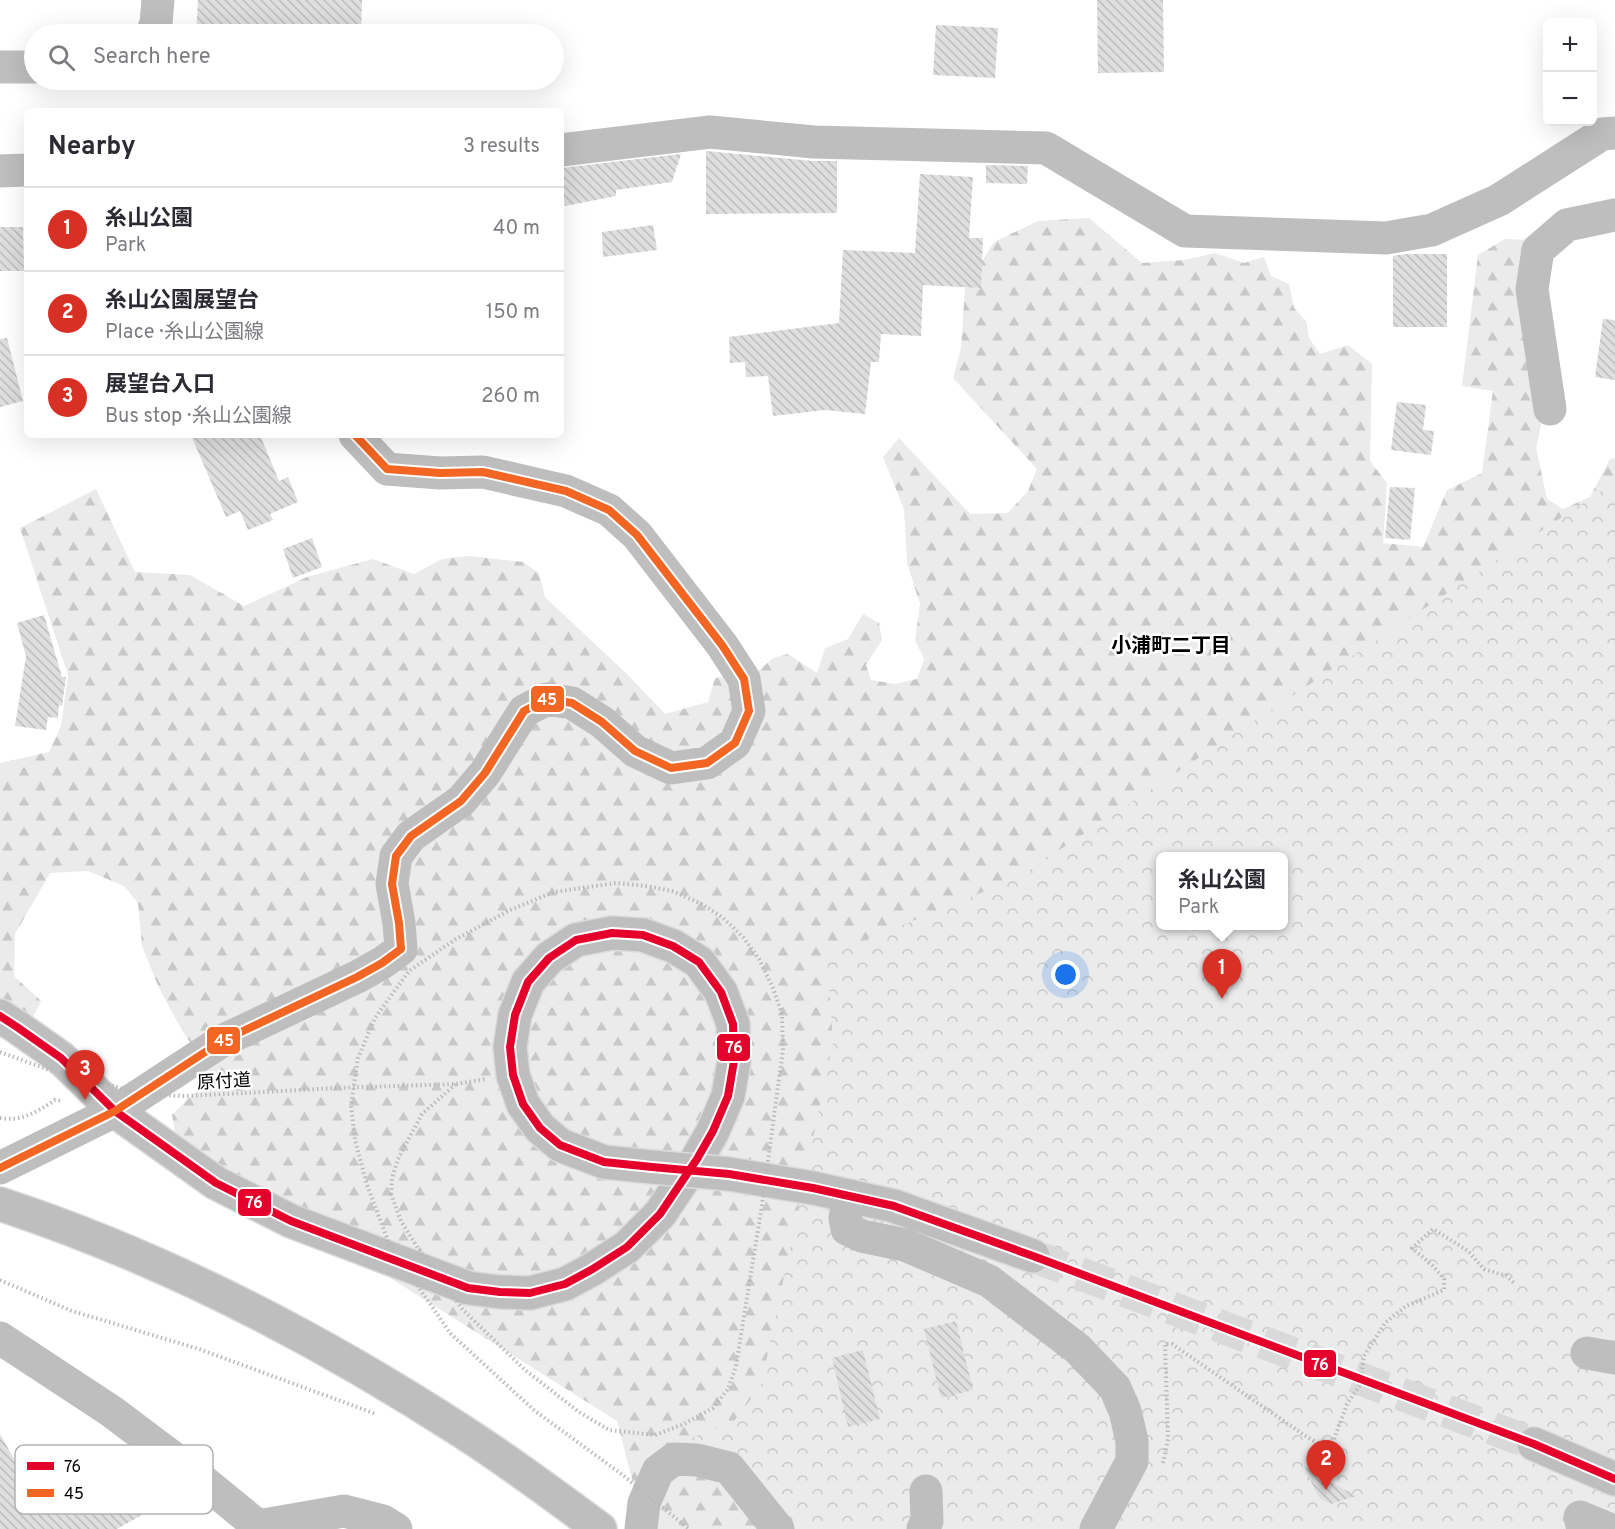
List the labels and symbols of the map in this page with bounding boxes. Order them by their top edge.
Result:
district label: 小浦町二丁目 [1111,634,1231,660]
line badge: 45 [530,685,565,713]
text: 45 [537,691,557,711]
pin: 1 [1202,950,1242,999]
your location [1051,960,1080,989]
line badge: 45 [206,1026,241,1055]
text: 45 [214,1032,234,1052]
line badge: 76 [716,1033,751,1062]
text: 76 [725,1039,743,1059]
pin: 3 [66,1050,104,1100]
street label: 原付道 [197,1070,252,1095]
line badge: 76 [237,1188,272,1217]
text: 76 [245,1194,263,1214]
line badge: 76 [1303,1349,1337,1378]
text: 76 [1311,1356,1329,1376]
pin: 2 [1306,1440,1346,1490]
legend [15,1445,213,1514]
text: 76 [64,1458,81,1478]
text: 45 [64,1485,84,1505]

